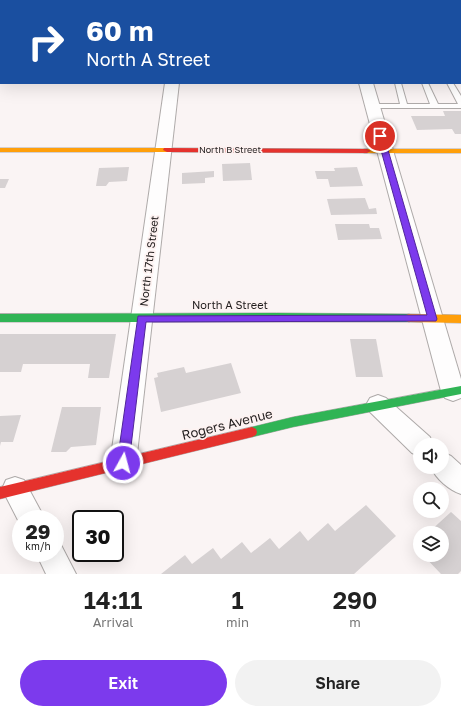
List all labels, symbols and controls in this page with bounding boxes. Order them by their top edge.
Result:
text: 60 m [86,14,153,47]
icon: right [20,16,72,68]
text: North A Street [86,48,210,70]
pin [363,119,397,153]
icon: arrive [369,125,391,147]
street label: North B Street [199,144,262,155]
street label: North 17th Street [137,215,161,307]
street label: North A Street [192,298,268,311]
street label: Rogers Avenue [180,405,274,443]
map controls [413,438,449,562]
button: sound [413,438,449,474]
position arrow [102,442,144,484]
button: search [413,482,449,518]
speed limit sign: 30 [72,510,124,562]
text: 29 [26,519,50,543]
button: layers [413,526,449,562]
text: km/h [25,540,51,552]
text: 14:11 [84,585,142,614]
text: 1 [232,585,244,614]
text: 290 [333,585,377,614]
text: Arrival [93,614,133,630]
text: min [226,614,249,630]
text: m [349,614,361,630]
button: Exit [20,660,227,706]
button: Share [235,660,441,706]

